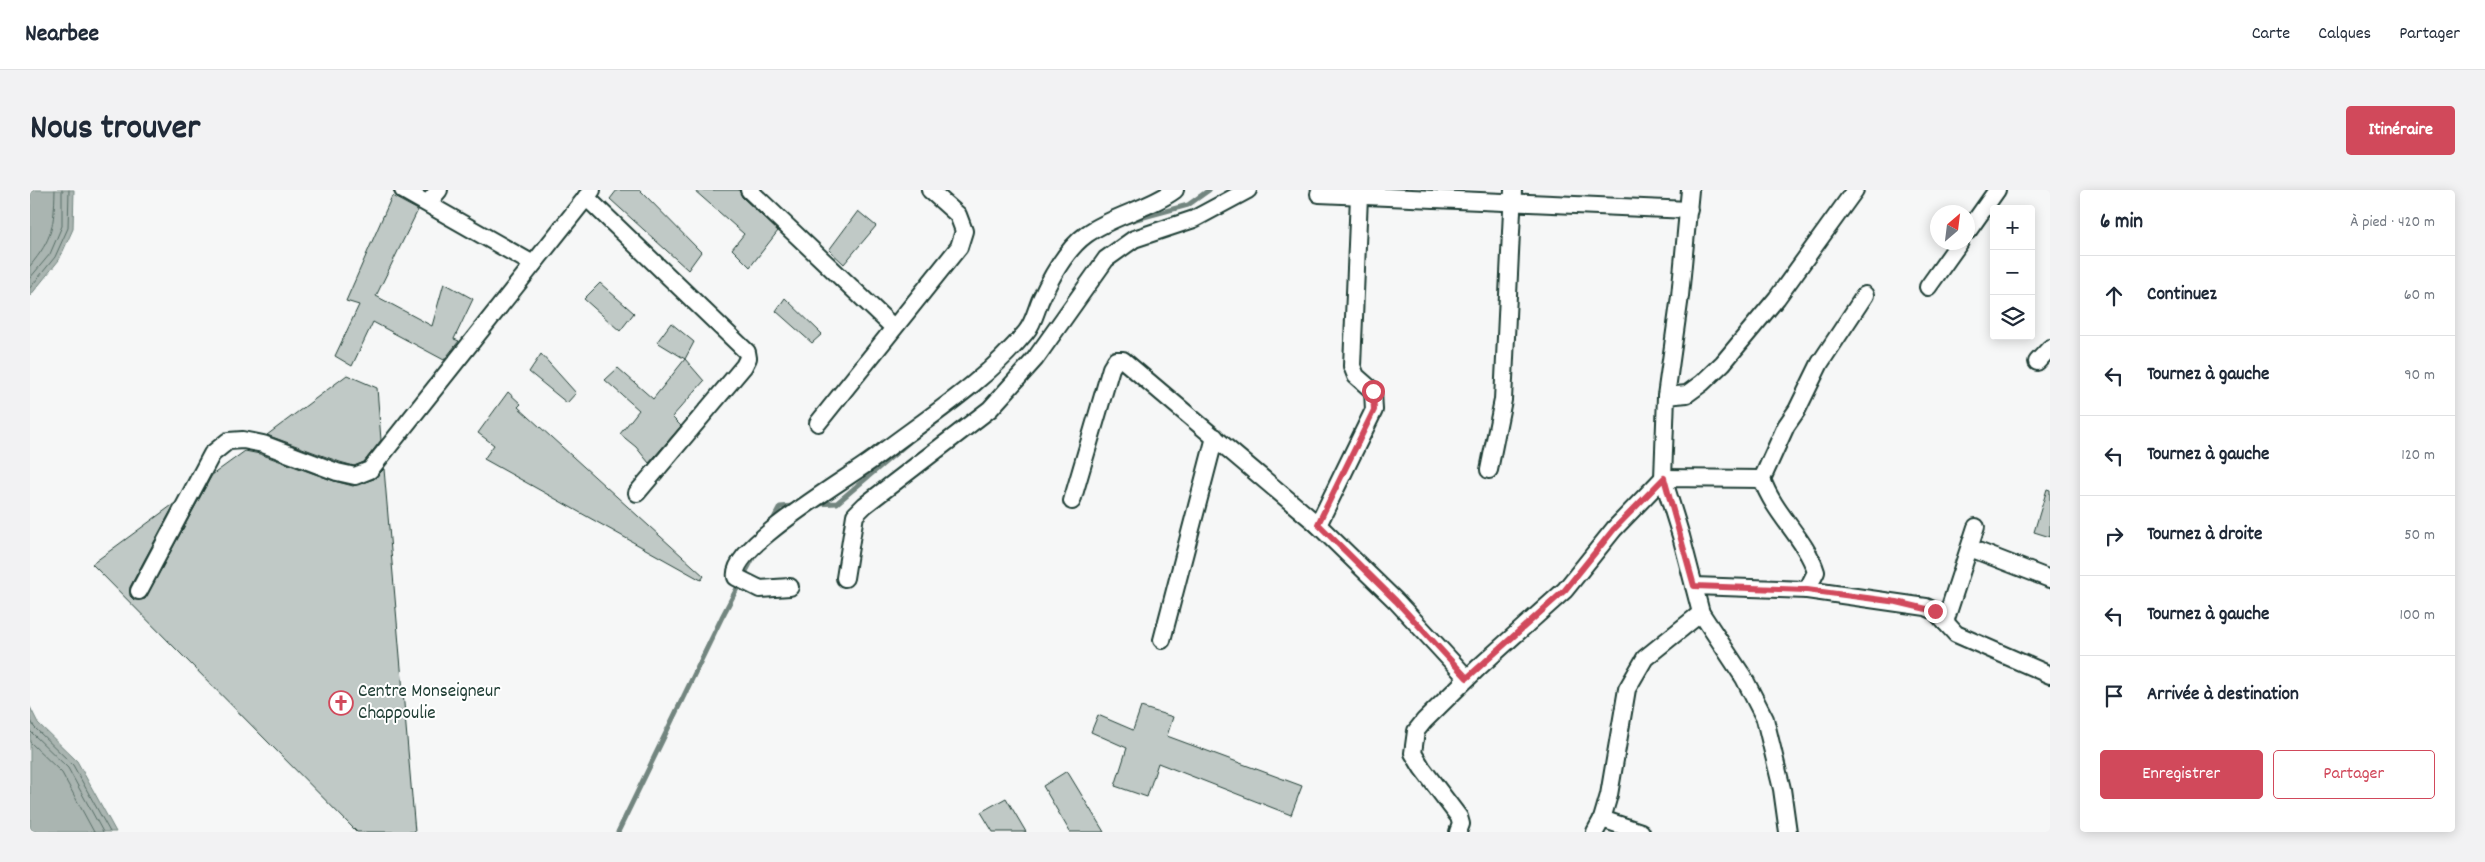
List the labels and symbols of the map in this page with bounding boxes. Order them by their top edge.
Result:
north arrow [1930,205,1975,250]
route start [1362,380,1385,403]
route end [1924,600,1947,623]
place label: Centre Monseigneur Chappoulie [358,679,500,728]
church icon: Centre Monseigneur Chappoulie [328,690,354,716]

